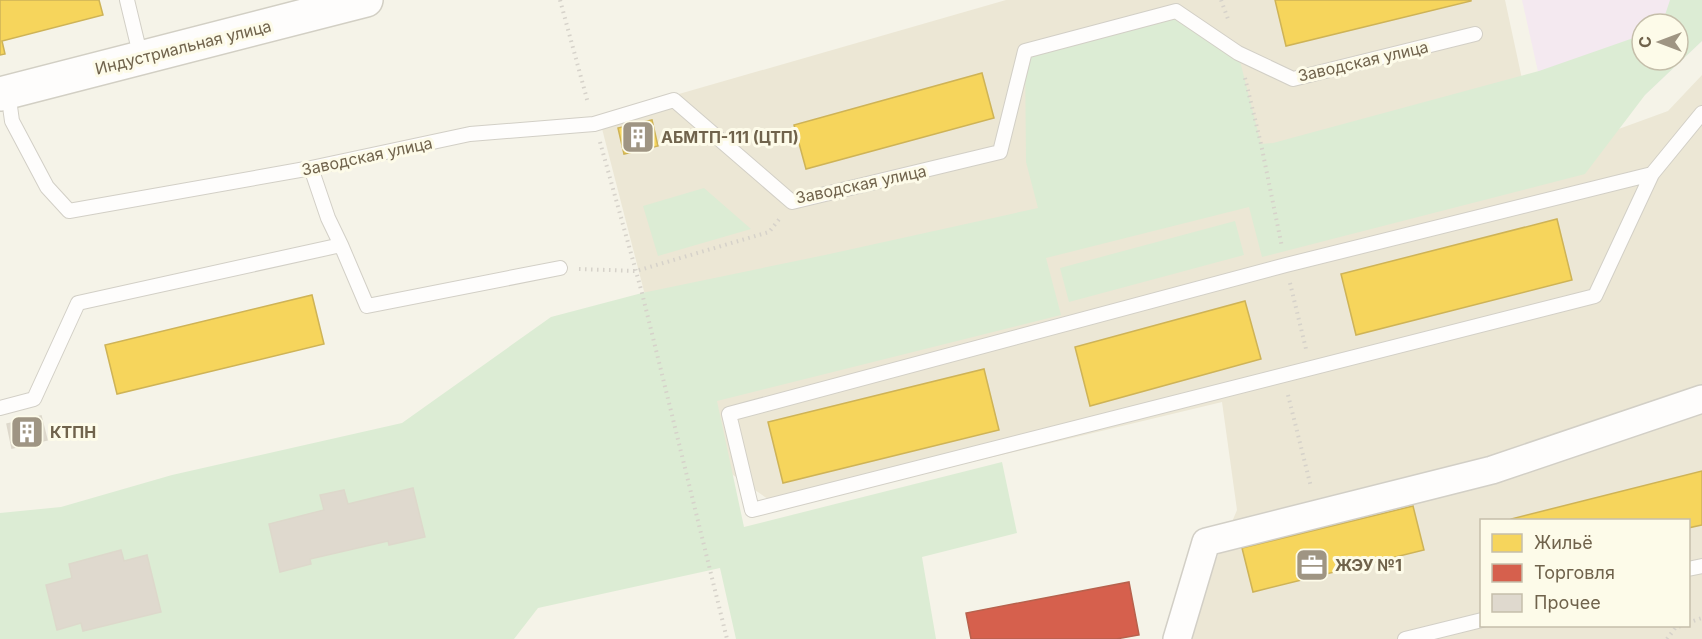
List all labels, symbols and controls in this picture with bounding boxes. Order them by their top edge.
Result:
north arrow [1630,12,1690,72]
street label: Индустриальная улица [93,15,273,79]
street label: Заводская улица [1296,36,1430,86]
text: С [1635,36,1655,48]
building icon: АБМТП-111 (ЦТП) [620,119,656,155]
place label: АБМТП-111 (ЦТП) [661,127,799,147]
street label: Заводская улица [300,132,434,180]
street label: Заводская улица [794,160,928,208]
building icon: КТПН [9,414,45,450]
place label: КТПН [50,422,96,442]
legend [1480,519,1690,627]
text: Жильё [1534,532,1593,553]
office icon: ЖЭУ №1 [1294,547,1330,583]
place label: ЖЭУ №1 [1335,555,1402,575]
text: Торговля [1534,562,1615,583]
text: Прочее [1534,592,1601,613]

